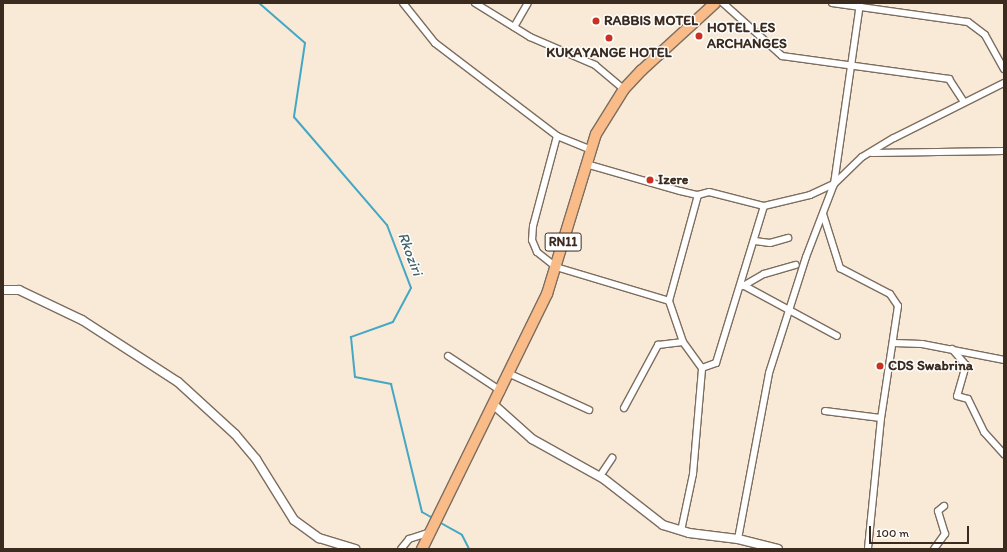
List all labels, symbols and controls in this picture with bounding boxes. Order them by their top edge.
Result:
place label: RABBIS MOTEL [604,13,698,29]
marker: RABBIS MOTEL [591,16,601,26]
place label: HOTEL LES ARCHANGES [707,20,787,52]
marker: HOTEL LES ARCHANGES [694,31,704,41]
marker: KUKAYANGE HOTEL [604,33,614,43]
place label: KUKAYANGE HOTEL [546,45,672,61]
place label: Izere [658,172,688,188]
marker: Izere [645,175,655,185]
water label: Rkoziri [394,230,426,278]
road number: RN11 [544,231,582,253]
place label: CDS Swabrina [888,358,973,374]
marker: CDS Swabrina [875,361,885,371]
scale bar [871,518,971,544]
text: 100 m [876,526,909,540]

